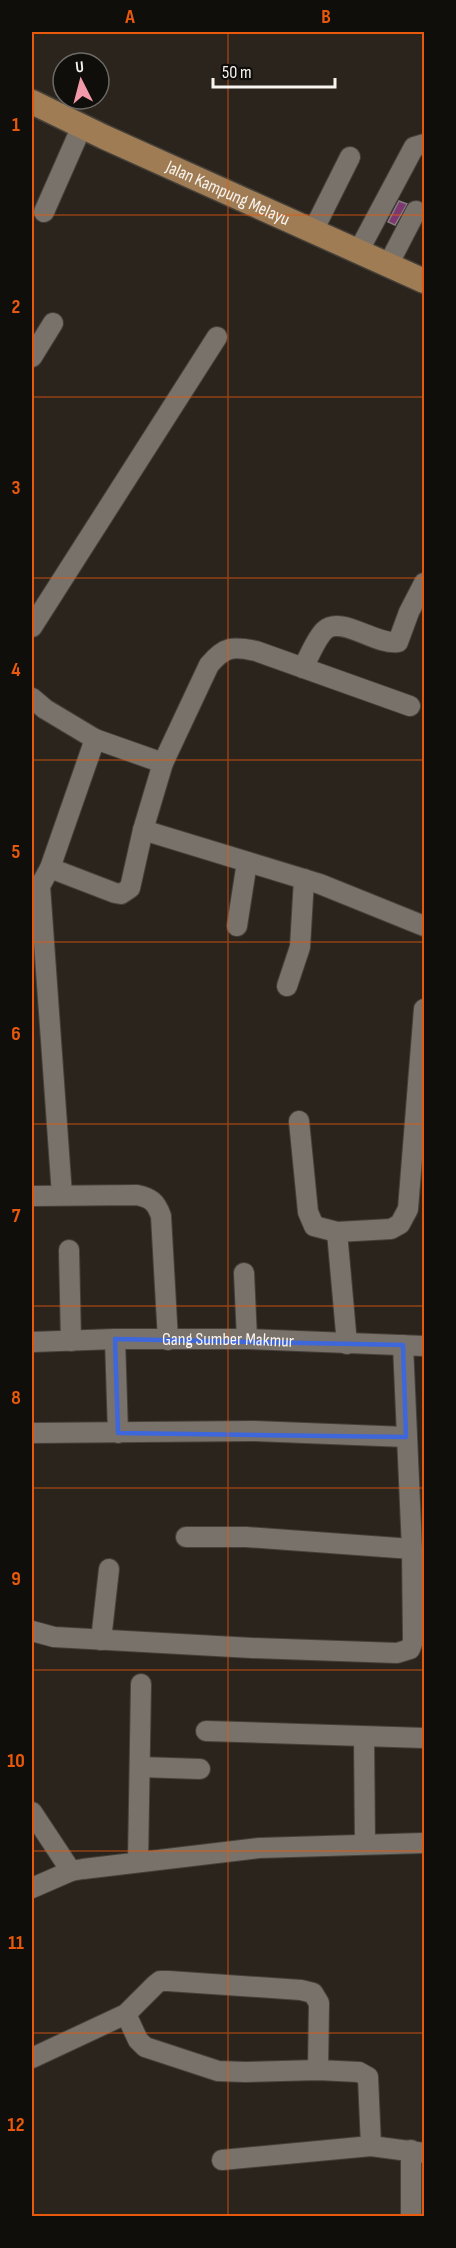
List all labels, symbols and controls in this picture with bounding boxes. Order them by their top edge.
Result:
text: A [124,5,135,29]
text: B [321,5,331,29]
north arrow [51,51,111,111]
scale bar [213,51,334,89]
text: U [74,58,85,77]
text: 50 m [222,62,252,83]
text: 1 [12,113,20,137]
street label: Jalan Kampung Melayu [162,155,293,230]
text: 2 [12,295,20,319]
text: 3 [12,476,21,500]
text: 4 [11,658,21,682]
text: 5 [12,840,21,864]
text: 6 [11,1022,21,1046]
text: 7 [12,1204,21,1228]
street label: Gang Sumber Makmur [162,1328,294,1351]
text: 8 [11,1386,21,1410]
text: 9 [11,1567,21,1591]
text: 10 [7,1749,25,1773]
text: 11 [8,1931,24,1955]
text: 12 [8,2113,24,2137]

